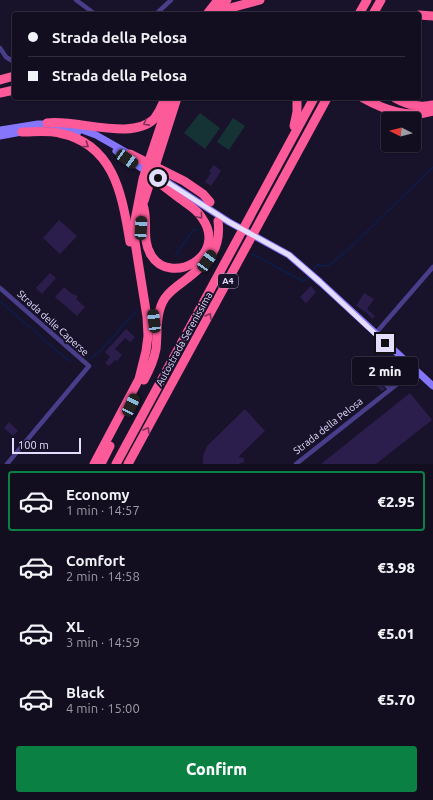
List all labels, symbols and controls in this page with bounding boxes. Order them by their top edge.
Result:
text: Strada della Pelosa [52,29,187,46]
text: Strada della Pelosa [52,67,187,84]
north arrow [381,112,421,152]
map controls [381,112,421,152]
one-way arrow [143,119,151,126]
one-way arrow [82,140,89,147]
car [114,147,140,171]
route start [149,169,167,187]
one-way arrow [195,211,202,218]
car [134,216,148,240]
car [195,248,219,274]
road number: A4 [218,274,238,288]
street label: Strada delle Caperse [15,288,91,358]
street label: Autostrada Serenissima [154,290,214,388]
car [147,308,161,334]
one-way arrow [204,313,212,320]
route end [376,334,394,352]
callout: 2 min [352,357,418,385]
text: 2 min [368,364,402,378]
car [120,392,142,418]
street label: Strada della Pelosa [291,396,365,456]
one-way arrow [142,427,149,434]
scale bar [12,436,81,455]
text: 100 m [18,439,49,451]
icon: car [18,483,54,519]
text: Economy [66,486,130,503]
text: €2.95 [377,493,415,510]
text: 1 min · 14:57 [66,503,140,517]
icon: car [18,549,54,585]
text: Comfort [66,552,125,569]
text: €3.98 [377,559,415,576]
text: 2 min · 14:58 [66,569,140,583]
icon: car [18,615,54,651]
text: XL [66,618,84,635]
text: €5.01 [377,625,415,642]
text: 3 min · 14:59 [66,635,140,649]
icon: car [18,681,54,717]
text: Black [66,684,105,701]
text: €5.70 [377,691,415,708]
text: 4 min · 15:00 [66,701,140,715]
button: Confirm [16,746,417,792]

